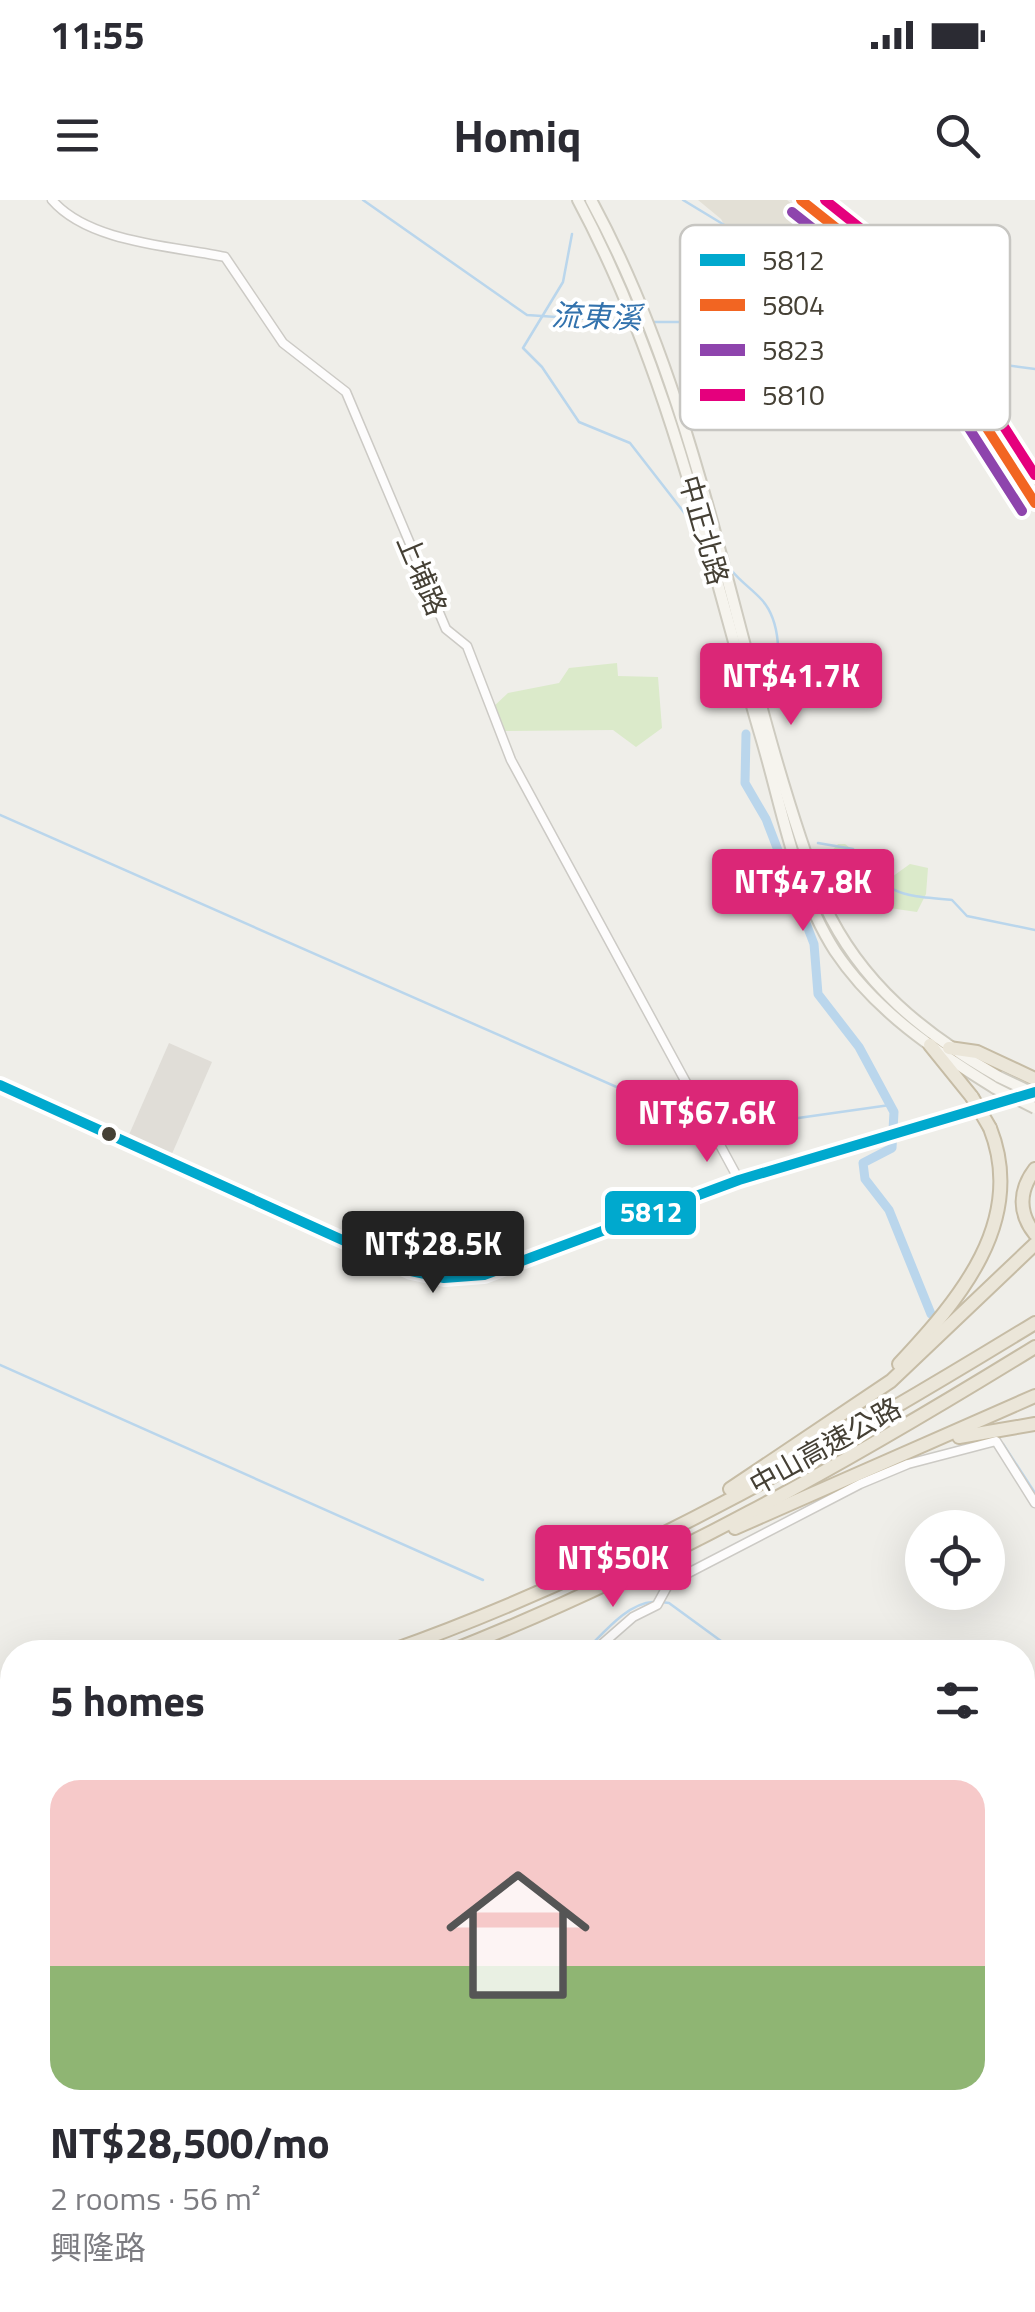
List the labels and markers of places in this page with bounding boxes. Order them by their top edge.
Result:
pin: NT$41.7K [688,643,894,728]
pin: NT$47.8K [700,849,906,934]
pin: NT$67.6K [604,1080,810,1165]
unlabelled marker [99,1124,119,1144]
pin: NT$28.5K [330,1211,536,1296]
pin: NT$50K [532,1525,694,1610]

